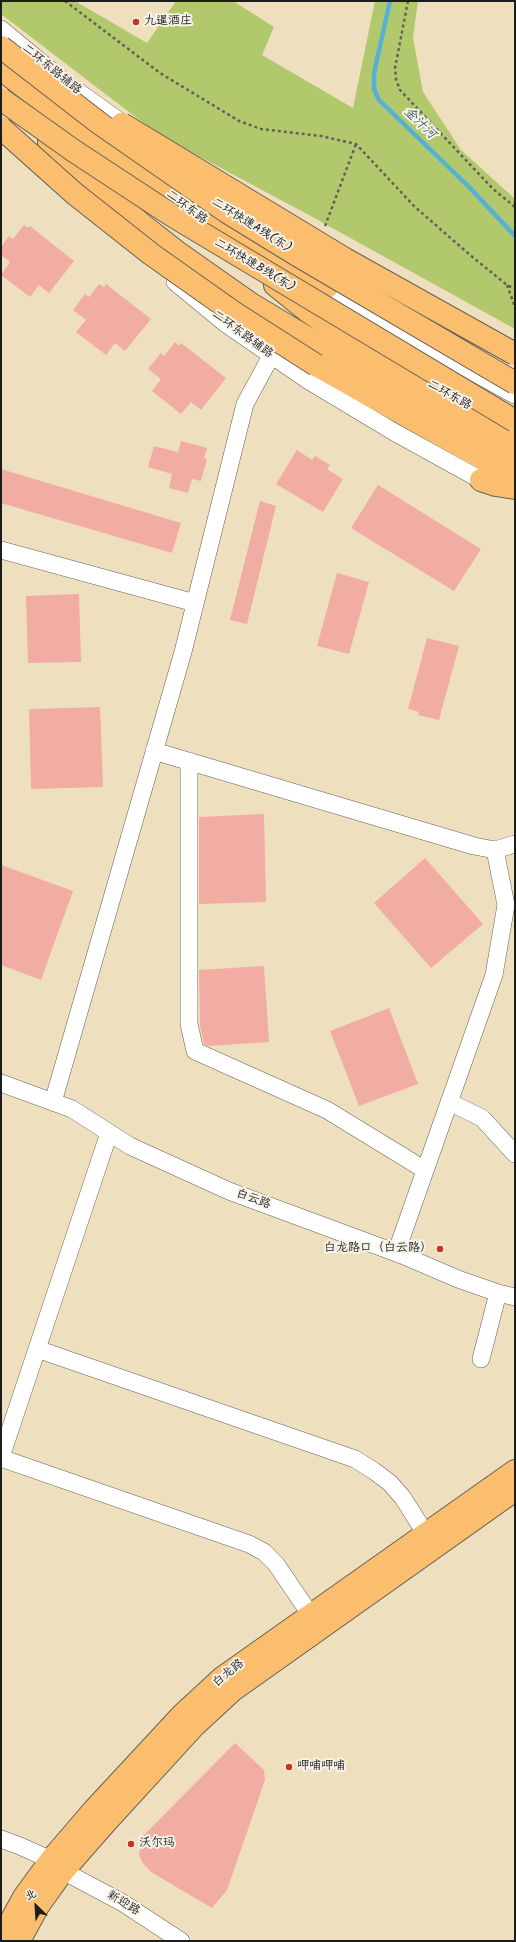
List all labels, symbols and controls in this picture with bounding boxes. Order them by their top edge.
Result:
place label: 九暹酒庄 [144,15,192,29]
marker: 九暹酒庄 [131,17,141,27]
street label: 二环东路辅路 [18,42,84,98]
water label: 金汁河 [400,105,438,143]
street label: 二环东路 [162,188,210,228]
street label: 二环快速A线(东) [209,196,293,256]
street label: 二环快速B线(东) [211,236,297,296]
street label: 二环东路辅路 [209,308,275,362]
street label: 二环东路 [425,378,473,414]
street label: 白云路 [234,1187,272,1213]
place label: 白龙路口（白云路） [324,1242,432,1256]
marker: 白龙路口（白云路） [435,1244,445,1254]
street label: 白龙路 [210,1657,248,1691]
place label: 呷哺呷哺 [297,1760,345,1774]
marker: 呷哺呷哺 [284,1762,294,1772]
place label: 沃尔玛 [139,1837,175,1851]
marker: 沃尔玛 [126,1839,136,1849]
text: 北 [22,1885,40,1906]
north arrow [16,1886,56,1926]
street label: 新迎路 [104,1889,142,1919]

